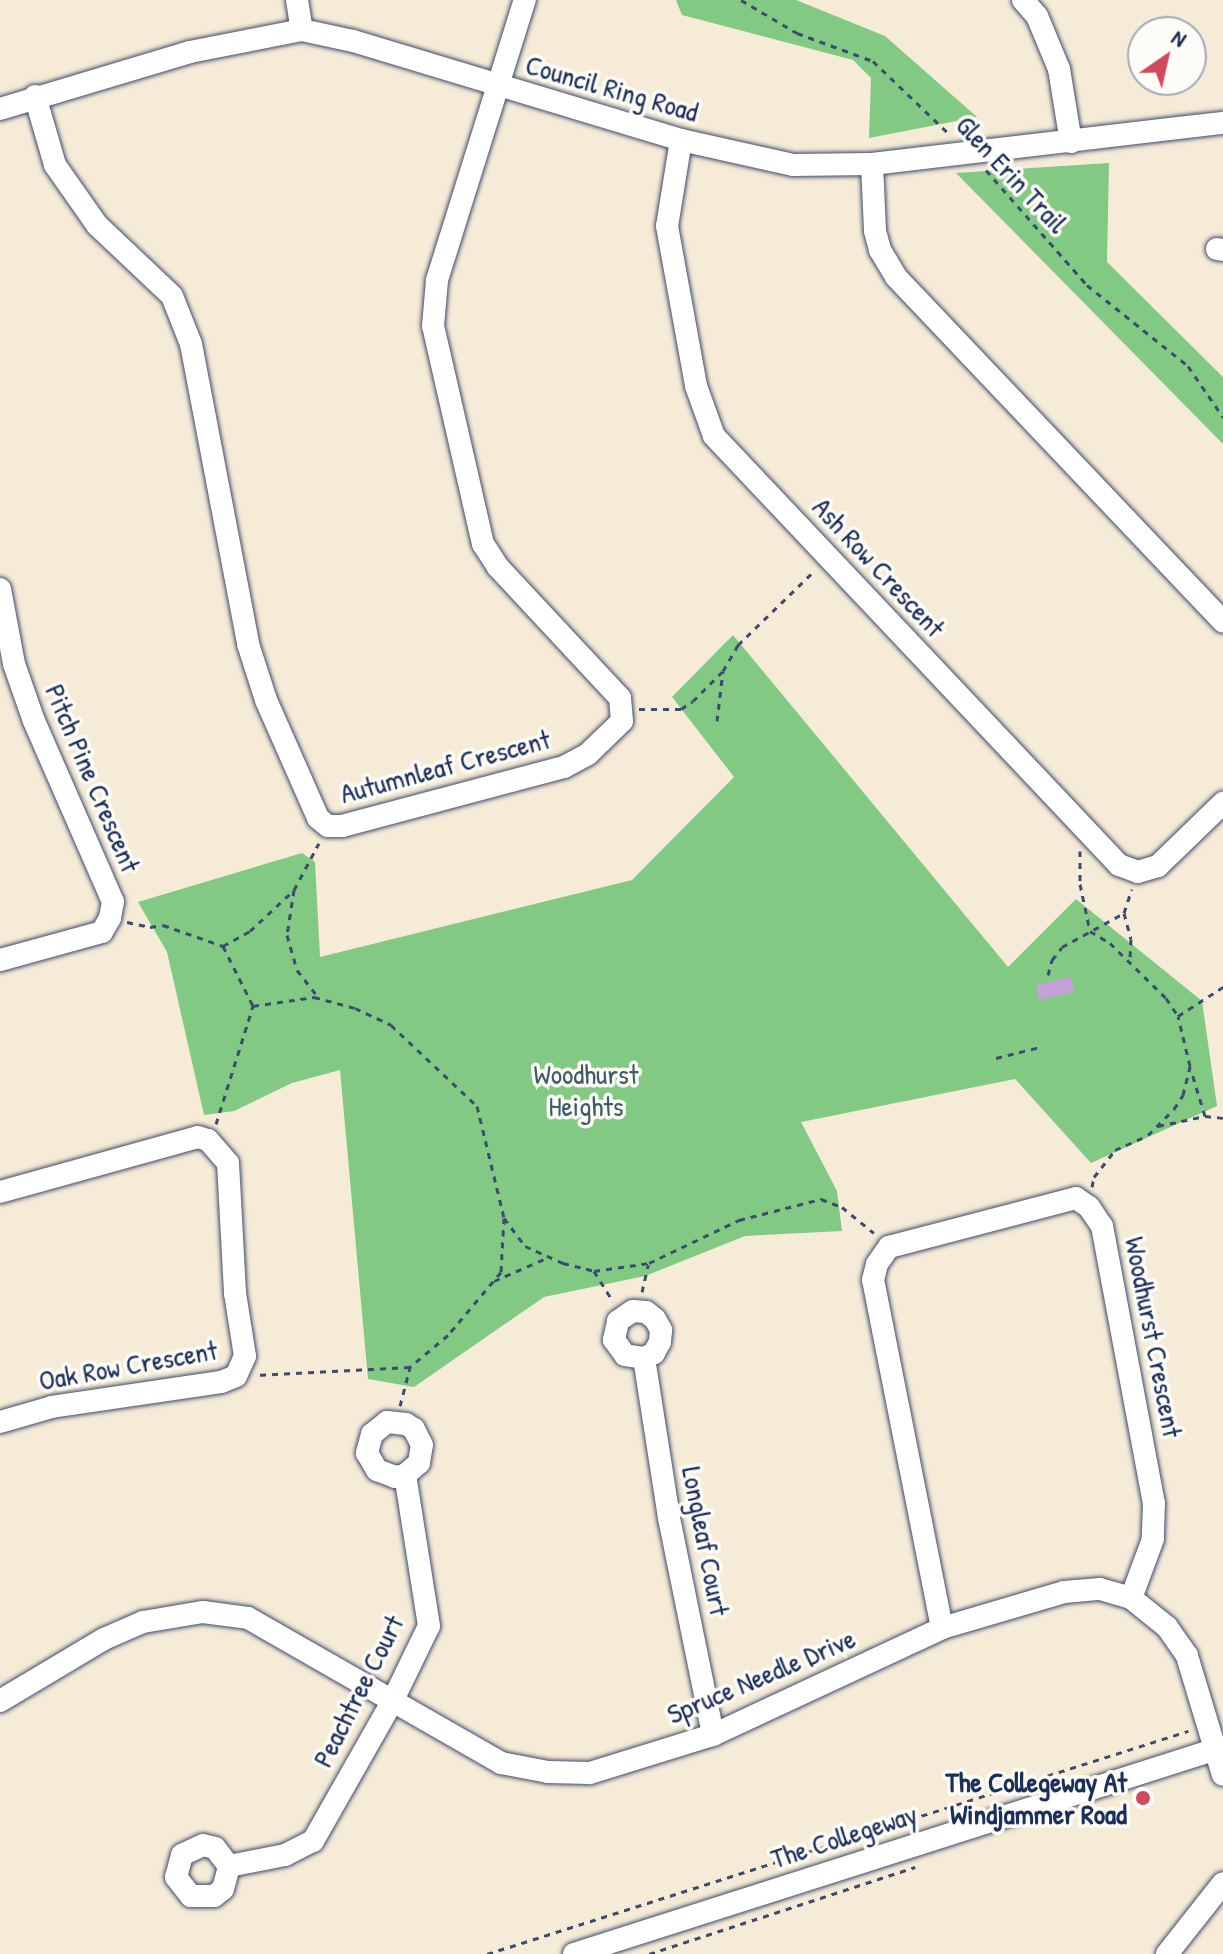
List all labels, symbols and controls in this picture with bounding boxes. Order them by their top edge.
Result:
north arrow [1127,16,1207,96]
text: N [1166,22,1193,53]
street label: Council Ring Road [522,47,702,129]
street label: Glen Erin Trail [949,108,1075,240]
street label: Ash Row Crescent [806,490,952,644]
street label: Pitch Pine Crescent [38,679,148,877]
street label: Autumnleaf Crescent [336,722,554,810]
park label: Woodhurst Heights [534,1057,638,1123]
street label: Woodhurst Crescent [1118,1234,1190,1440]
street label: Oak Row Crescent [36,1333,220,1397]
street label: Longleaf Court [675,1464,737,1618]
street label: Peachtree Court [305,1610,411,1772]
street label: Spruce Needle Drive [662,1621,860,1731]
place label: The Collegeway At Windjammer Road [946,1765,1127,1831]
marker: The Collegeway At Windjammer Road [1134,1789,1152,1807]
street label: The Collegeway [767,1797,921,1875]

